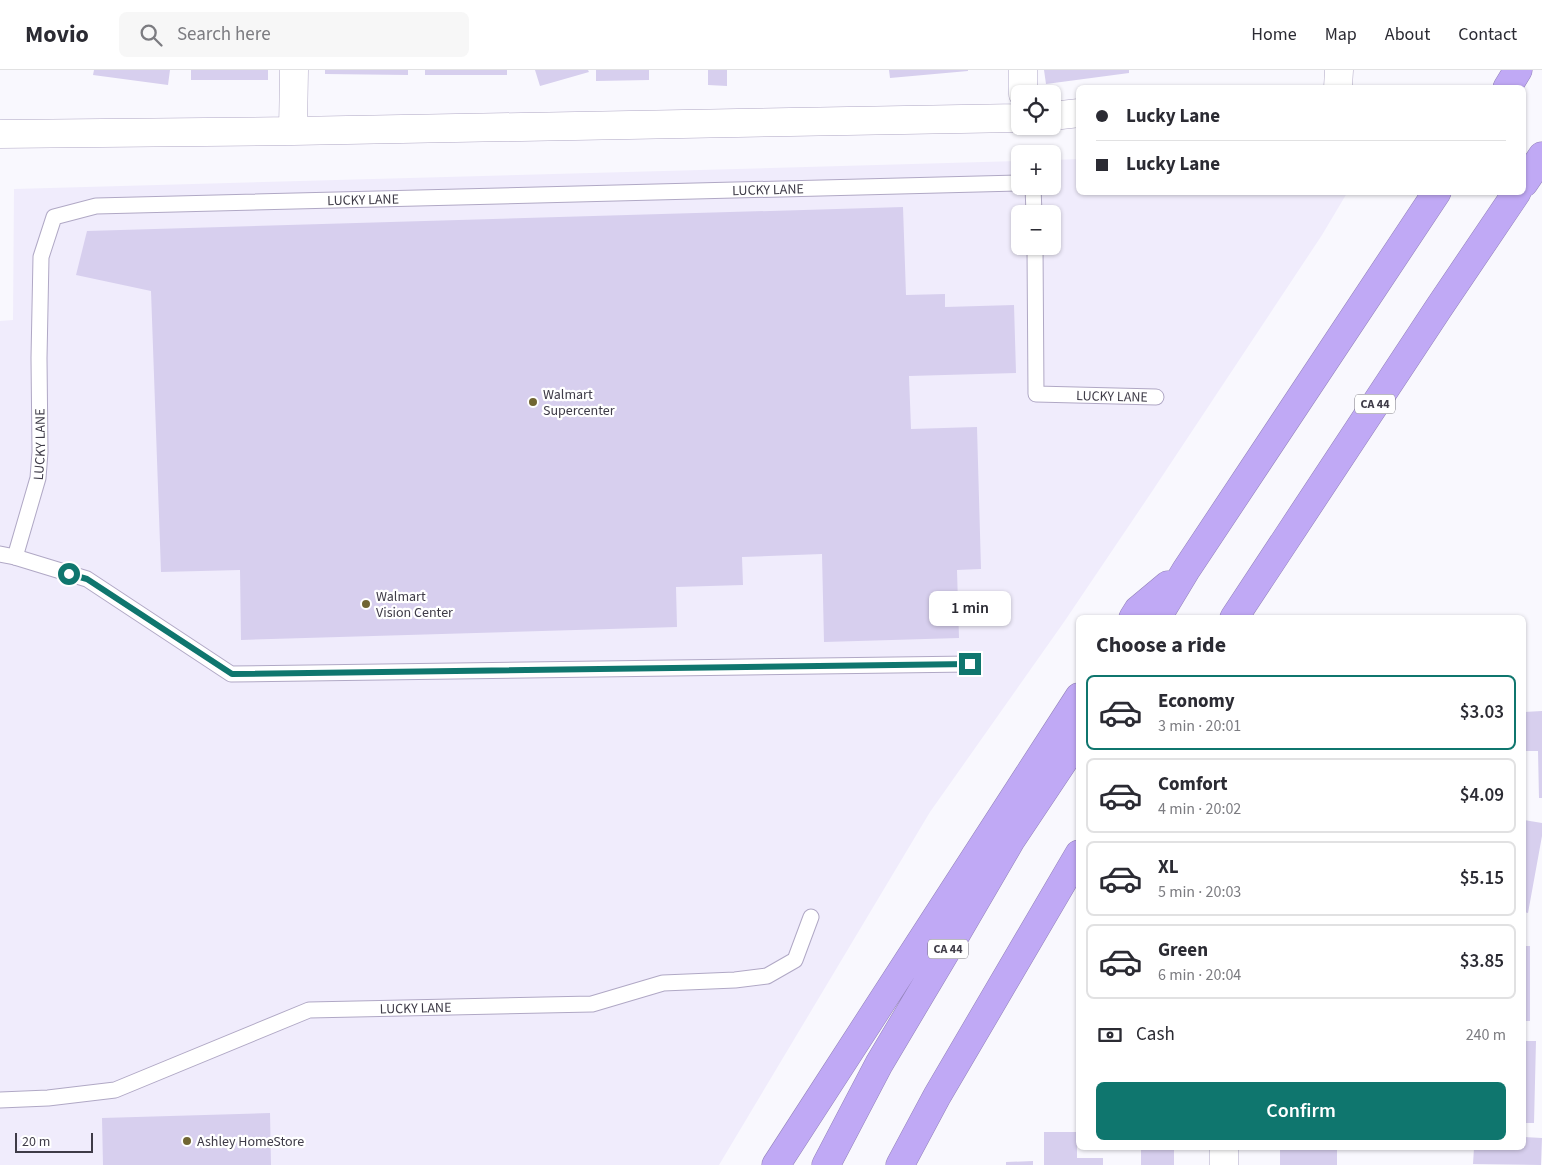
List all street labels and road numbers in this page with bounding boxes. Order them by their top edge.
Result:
street label: LUCKY LANE [732,179,804,201]
street label: LUCKY LANE [327,189,399,211]
street label: LUCKY LANE [1076,386,1148,408]
road number: CA 44 [1355,394,1395,414]
street label: LUCKY LANE [29,408,51,481]
road number: CA 44 [928,940,968,959]
street label: LUCKY LANE [380,998,452,1019]

